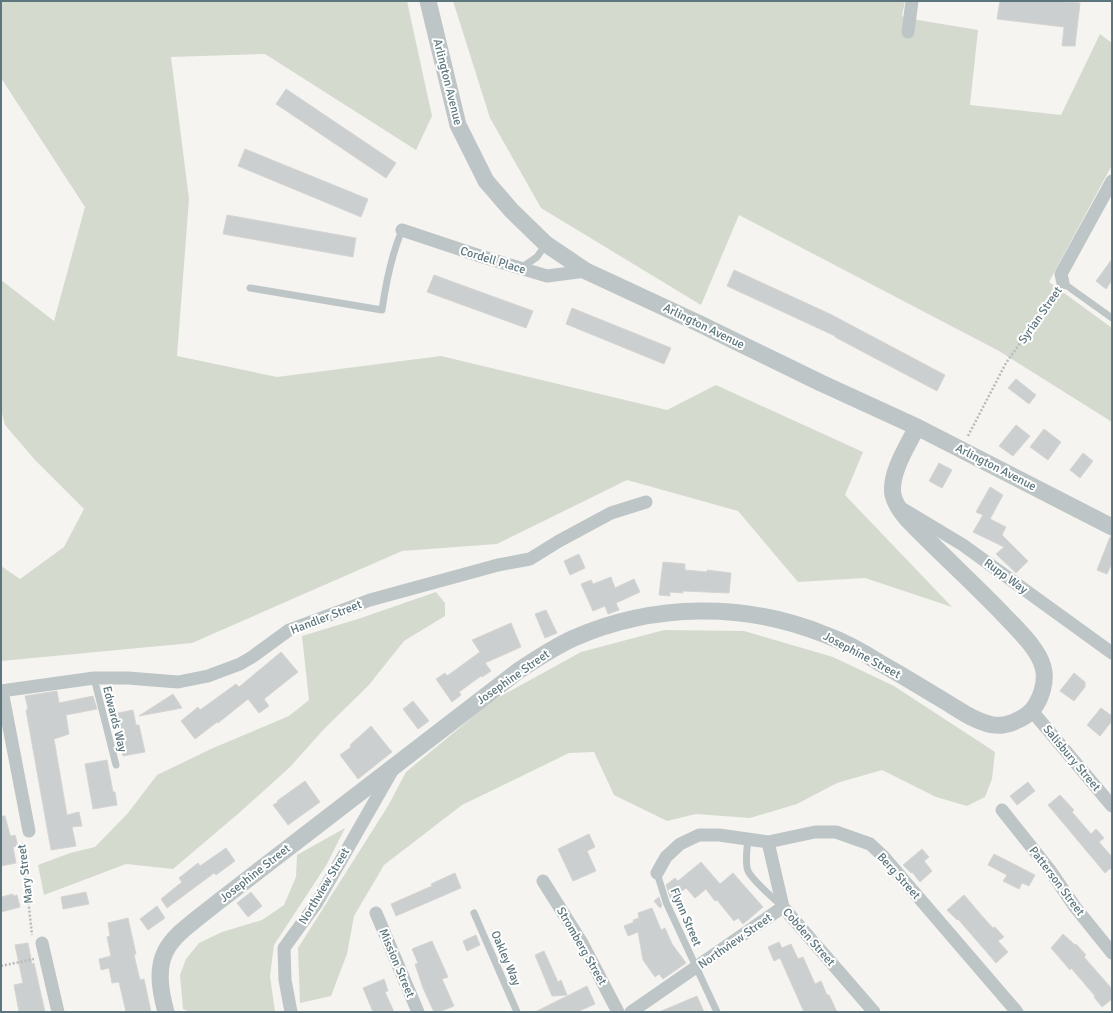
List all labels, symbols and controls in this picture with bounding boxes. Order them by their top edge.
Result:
street label: Arlington Avenue [430,37,465,127]
street label: Cordell Place [458,243,527,278]
street label: Syrian Street [1015,284,1066,347]
street label: Arlington Avenue [661,300,747,353]
street label: Arlington Avenue [953,441,1039,494]
street label: Rupp Way [981,556,1031,597]
street label: Handler Street [289,597,364,638]
street label: Josephine Street [821,629,903,682]
street label: Josephine Street [474,647,553,708]
street label: Edwards Way [99,685,130,754]
street label: Salisbury Street [1040,722,1104,794]
street label: Josephine Street [217,841,294,906]
street label: Mary Street [14,843,37,905]
street label: Patterson Street [1026,844,1088,919]
street label: Northview Street [296,845,353,927]
street label: Berg Street [874,850,924,903]
street label: Flynn Street [666,886,705,949]
street label: Stromberg Street [553,905,610,988]
street label: Cobden Street [779,905,838,970]
street label: Northview Street [696,910,775,972]
street label: Mission Street [375,926,418,1000]
street label: Oakley Way [487,928,524,988]

